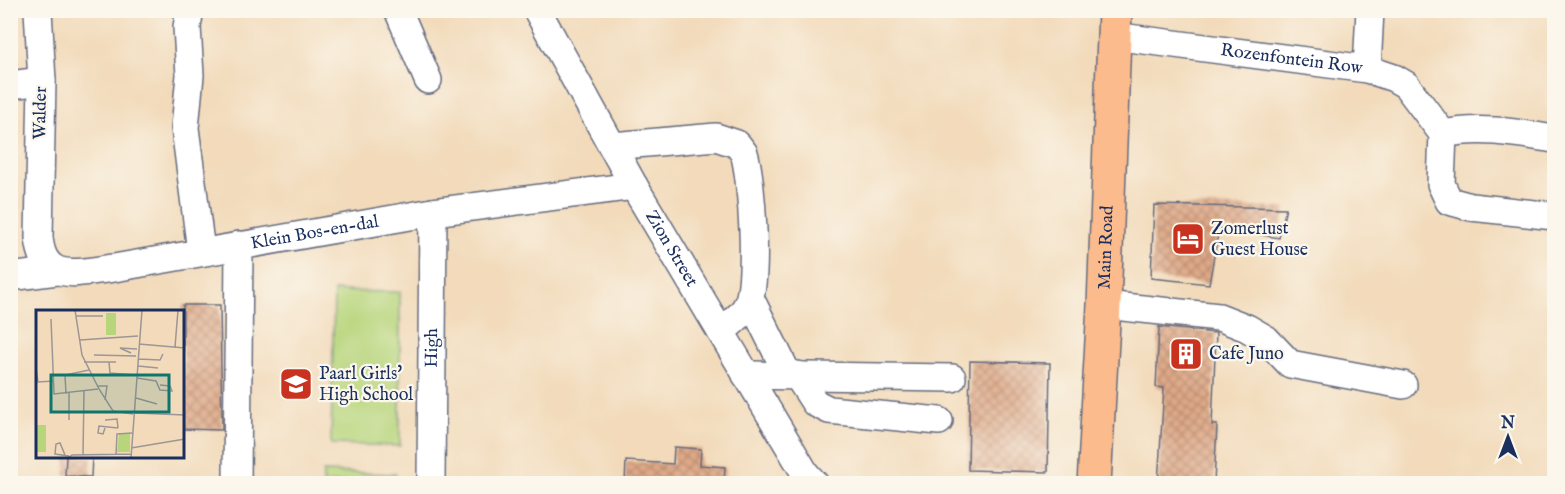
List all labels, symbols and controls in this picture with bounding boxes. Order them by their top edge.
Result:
street label: Rozenfontein Row [1219,39,1365,80]
street label: Walder [29,86,53,140]
street label: Main Road [1093,205,1119,290]
street label: Zion Street [640,206,703,291]
street label: Klein Bos-en-dal [249,210,380,255]
place label: Zomerlust Guest House [1211,218,1308,262]
hotel icon: Zomerlust Guest House [1170,221,1206,257]
inset map [36,310,184,458]
street label: High [420,328,444,368]
building icon: Cafe Juno [1168,336,1204,372]
place label: Cafe Juno [1209,343,1284,366]
place label: Paarl Girls' High School [319,363,413,407]
school or university icon: Paarl Girls' High School [278,366,314,402]
north arrow [1478,407,1538,467]
text: N [1500,414,1515,434]

